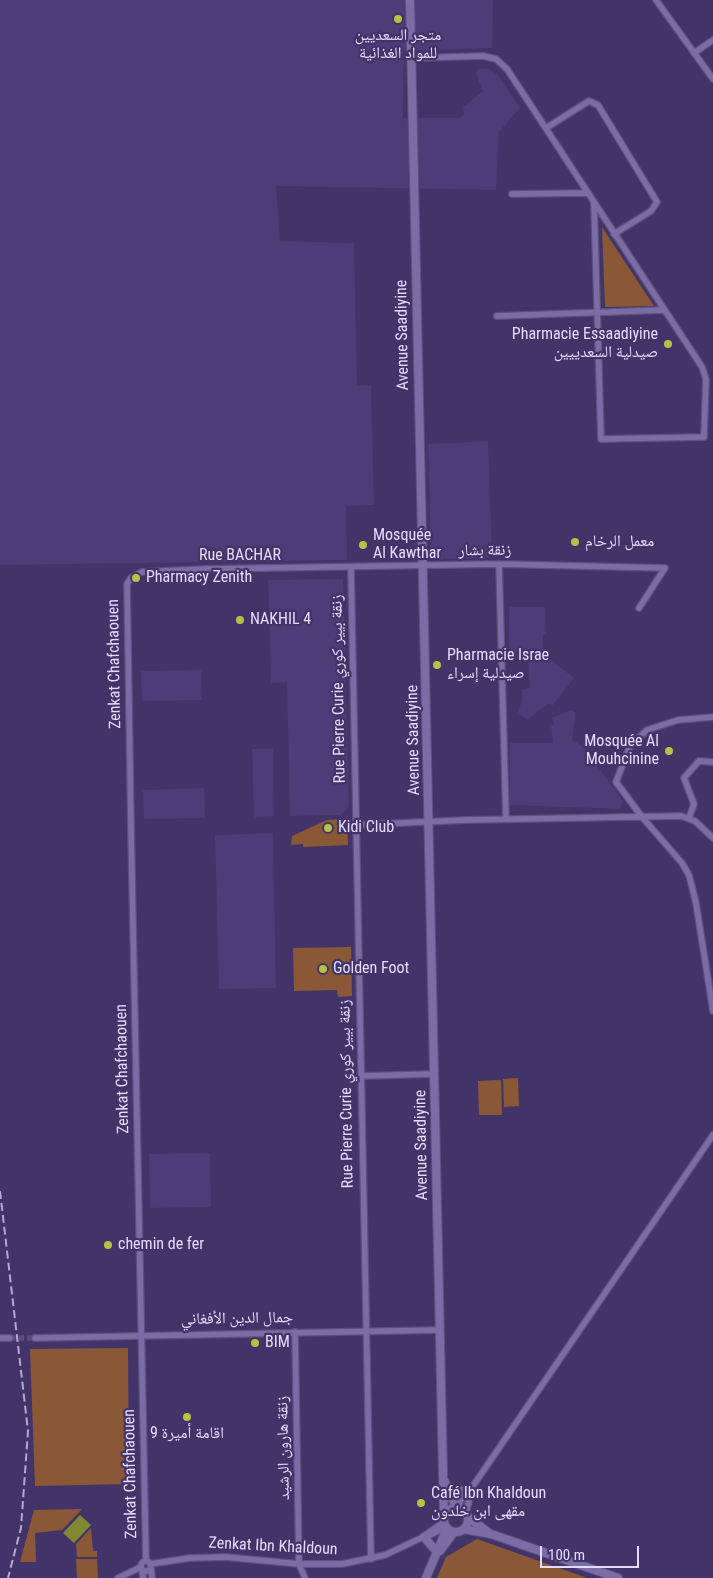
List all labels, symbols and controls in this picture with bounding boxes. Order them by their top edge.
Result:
marker: متجر السعديين للمواد الغذائية [392,13,404,25]
place label: متجر السعديين للمواد الغذائية [355,26,441,64]
street label: Avenue Saadiyine [392,280,414,390]
place label: Pharmacie Essaadiyine صيدلية السعدييين [512,325,658,363]
marker: Pharmacie Essaadiyine صيدلية السعدييين [662,338,674,350]
place label: Mosquée Al Kawthar [373,526,441,564]
place label: معمل الرخام [585,532,654,552]
marker: معمل الرخام [569,536,581,548]
marker: Mosquée Al Kawthar [357,539,369,551]
street label: زنقة بشار [458,541,512,561]
street label: Rue BACHAR [199,546,281,566]
place label: Pharmacy Zenith [146,568,252,588]
marker: Pharmacy Zenith [130,572,142,584]
street label: Rue Pierre Curie زنقة بيير كوري [328,595,350,783]
street label: Zenkat Chafchaouen [104,599,126,729]
place label: NAKHIL 4 [250,610,311,630]
marker: NAKHIL 4 [234,614,246,626]
place label: Pharmacie Israe صيدلية إسراء [447,646,549,684]
marker: Pharmacie Israe صيدلية إسراء [431,659,443,671]
street label: Avenue Saadiyine [403,685,425,795]
place label: Mosquée Al Mouhcinine [584,732,659,770]
marker: Mosquée Al Mouhcinine [663,745,675,757]
place label: Kidi Club [338,818,394,838]
marker: Kidi Club [322,822,334,834]
place label: Golden Foot [333,959,409,979]
marker: Golden Foot [317,963,329,975]
street label: Rue Pierre Curie زنقة بيير كوري [336,1000,358,1188]
street label: Zenkat Chafchaouen [112,1004,134,1134]
street label: Avenue Saadiyine [411,1090,433,1200]
place label: chemin de fer [118,1235,204,1255]
marker: chemin de fer [102,1239,114,1251]
street label: جمال الدين الأفغاني [181,1308,293,1330]
place label: BIM [265,1333,290,1353]
marker: BIM [249,1337,261,1349]
street label: زنقة هارون الرشيد [273,1396,295,1500]
street label: Zenkat Chafchaouen [120,1409,142,1539]
marker: اقامة أميرة 9 [181,1411,193,1423]
place label: اقامة أميرة 9 [150,1424,224,1444]
place label: Café Ibn Khaldoun مقهى ابن خلدون [431,1484,546,1522]
marker: Café Ibn Khaldoun مقهى ابن خلدون [415,1497,427,1509]
street label: Zenkat Ibn Khaldoun [208,1534,338,1560]
scale bar [543,1536,642,1568]
text: 100 m [548,1546,585,1564]

